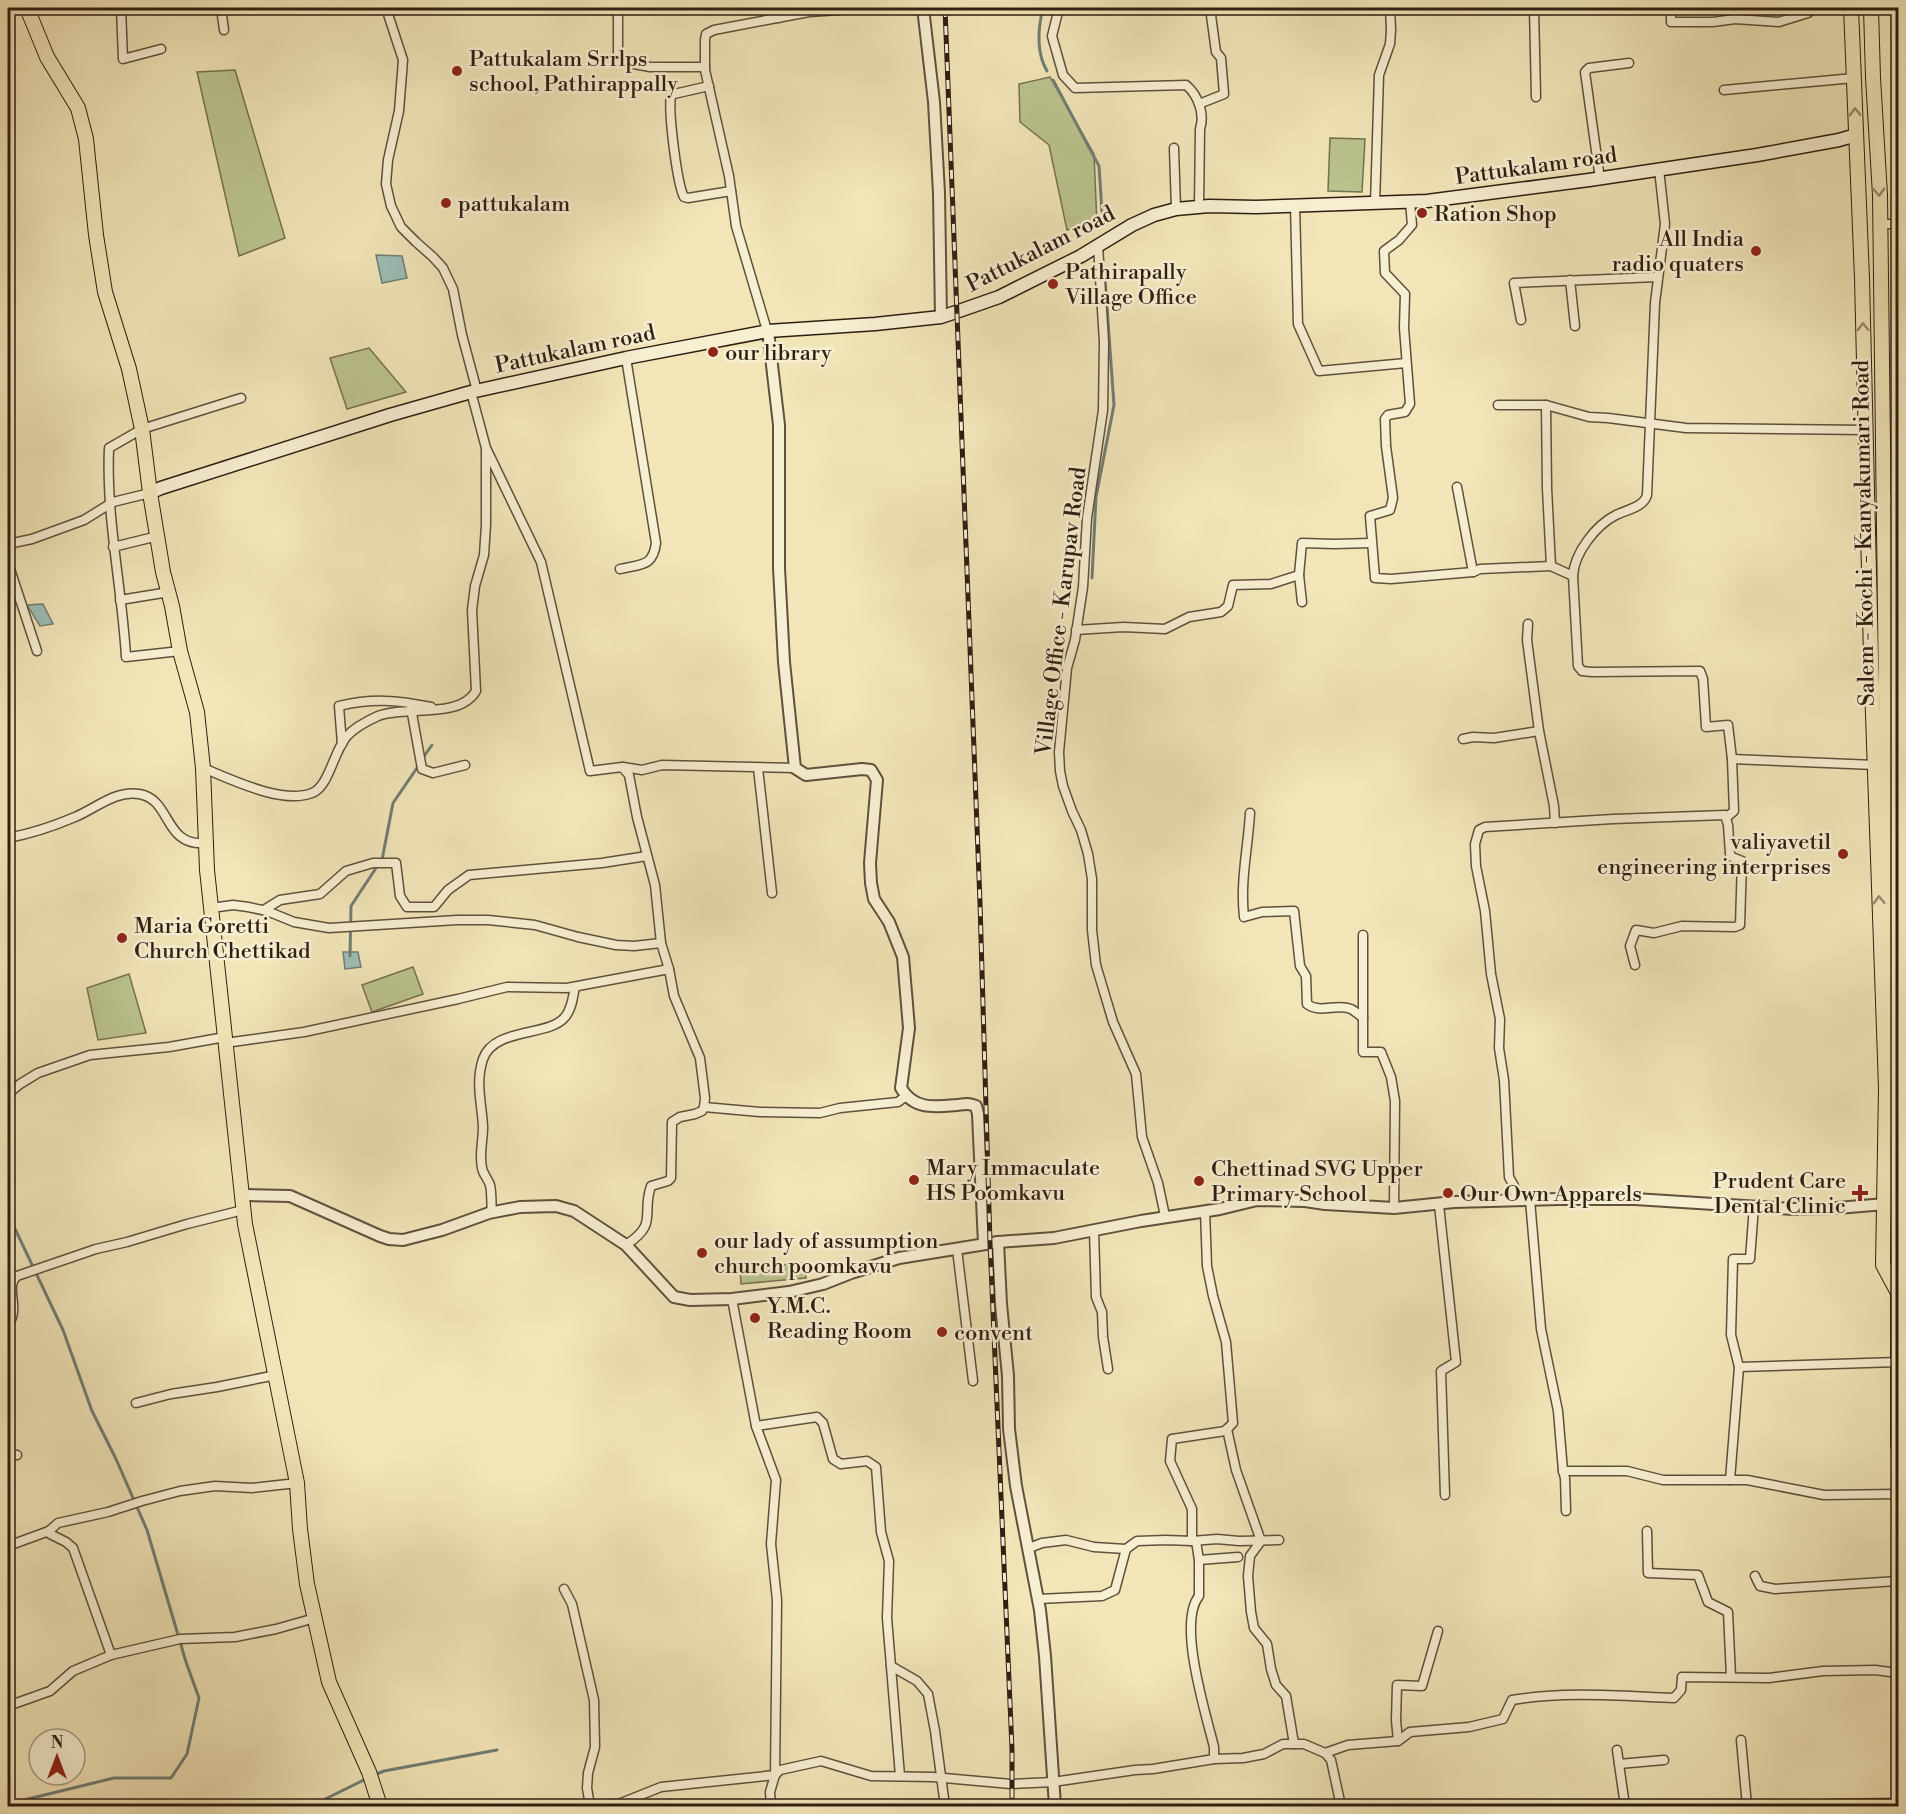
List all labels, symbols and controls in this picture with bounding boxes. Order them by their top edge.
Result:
place label: Pattukalam Srrlps school, Pathirappally [469,46,678,98]
marker: Pattukalam Srrlps school, Pathirappally [450,64,464,78]
one-way arrow [1849,107,1862,116]
street label: Pattukalam road [1454,142,1619,191]
one-way arrow [1873,187,1886,196]
place label: pattukalam [458,191,570,218]
marker: pattukalam [439,196,453,210]
street label: Pattukalam road [962,200,1120,298]
place label: Ration Shop [1434,201,1557,228]
marker: Ration Shop [1415,206,1429,220]
place label: All India radio quaters [1612,226,1745,278]
marker: All India radio quaters [1749,244,1763,258]
place label: Pathirapally Village Office [1064,259,1197,311]
marker: Pathirapally Village Office [1046,277,1060,291]
street label: Pattukalam road [493,319,658,380]
one-way arrow [1857,323,1869,332]
place label: our library [725,340,832,367]
marker: our library [706,345,720,359]
street label: Salem - Kochi - Kanyakumari Road [1848,359,1881,706]
street label: Village Office - Karupav Road [1030,465,1093,758]
place label: valiyavetil engineering interprises [1597,829,1831,881]
marker: valiyavetil engineering interprises [1836,847,1850,861]
one-way arrow [1873,896,1886,905]
place label: Maria Goretti Church Chettikad [134,913,311,965]
marker: Maria Goretti Church Chettikad [115,931,129,945]
place label: Mary Immaculate HS Poomkavu [926,1155,1100,1207]
place label: Chettinad SVG Upper Primary School [1211,1156,1423,1208]
place label: Prudent Care Dental Clinic [1713,1168,1846,1220]
marker: Mary Immaculate HS Poomkavu [907,1173,921,1187]
marker: Chettinad SVG Upper Primary School [1192,1174,1206,1188]
place label: Our Own Apparels [1460,1181,1642,1208]
marker: Prudent Care Dental Clinic [1851,1184,1869,1202]
marker: Our Own Apparels [1441,1186,1455,1200]
place label: our lady of assumption church poomkavu [714,1228,938,1280]
marker: our lady of assumption church poomkavu [695,1246,709,1260]
place label: Y.M.C. Reading Room [766,1293,912,1345]
marker: Y.M.C. Reading Room [748,1311,762,1325]
place label: convent [954,1320,1033,1347]
marker: convent [935,1325,949,1339]
north arrow [27,1727,87,1787]
text: N [51,1733,64,1753]

